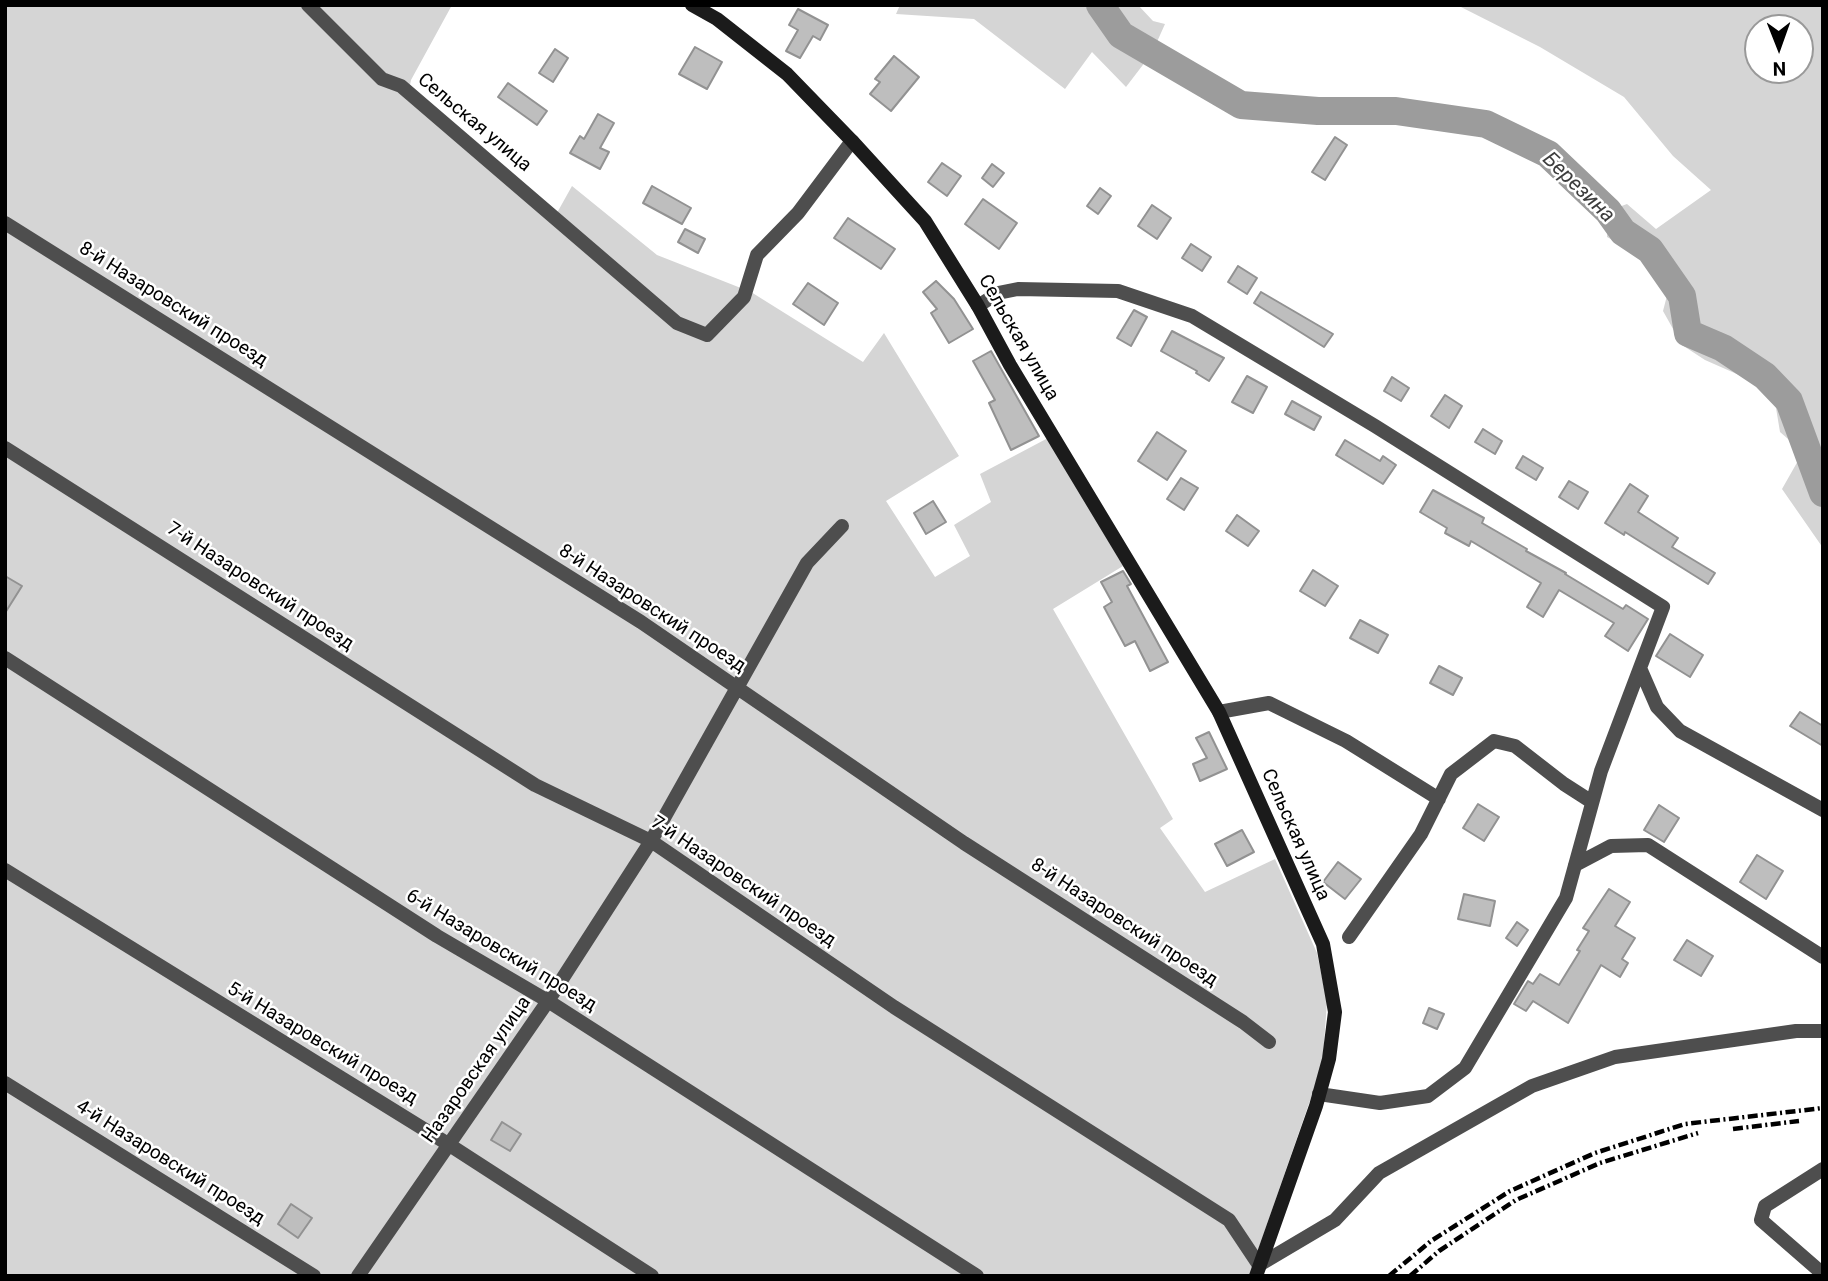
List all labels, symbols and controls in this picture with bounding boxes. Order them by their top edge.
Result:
north arrow [1744,14,1814,84]
text: N [1772,57,1786,80]
street label: Сельская улица [412,69,536,177]
water label: Березина [1537,147,1619,229]
street label: 8-й Назаровский проезд [74,237,272,373]
street label: Сельская улица [973,271,1063,405]
street label: 7-й Назаровский проезд [162,518,358,656]
street label: 8-й Назаровский проезд [554,540,750,678]
street label: Сельская улица [1256,766,1334,904]
street label: 7-й Назаровский проезд [646,811,840,953]
street label: 8-й Назаровский проезд [1026,854,1222,992]
street label: 6-й Назаровский проезд [402,885,600,1017]
street label: 5-й Назаровский проезд [223,978,421,1110]
street label: Назаровская улица [418,992,536,1148]
street label: 4-й Назаровский проезд [71,1095,269,1231]

